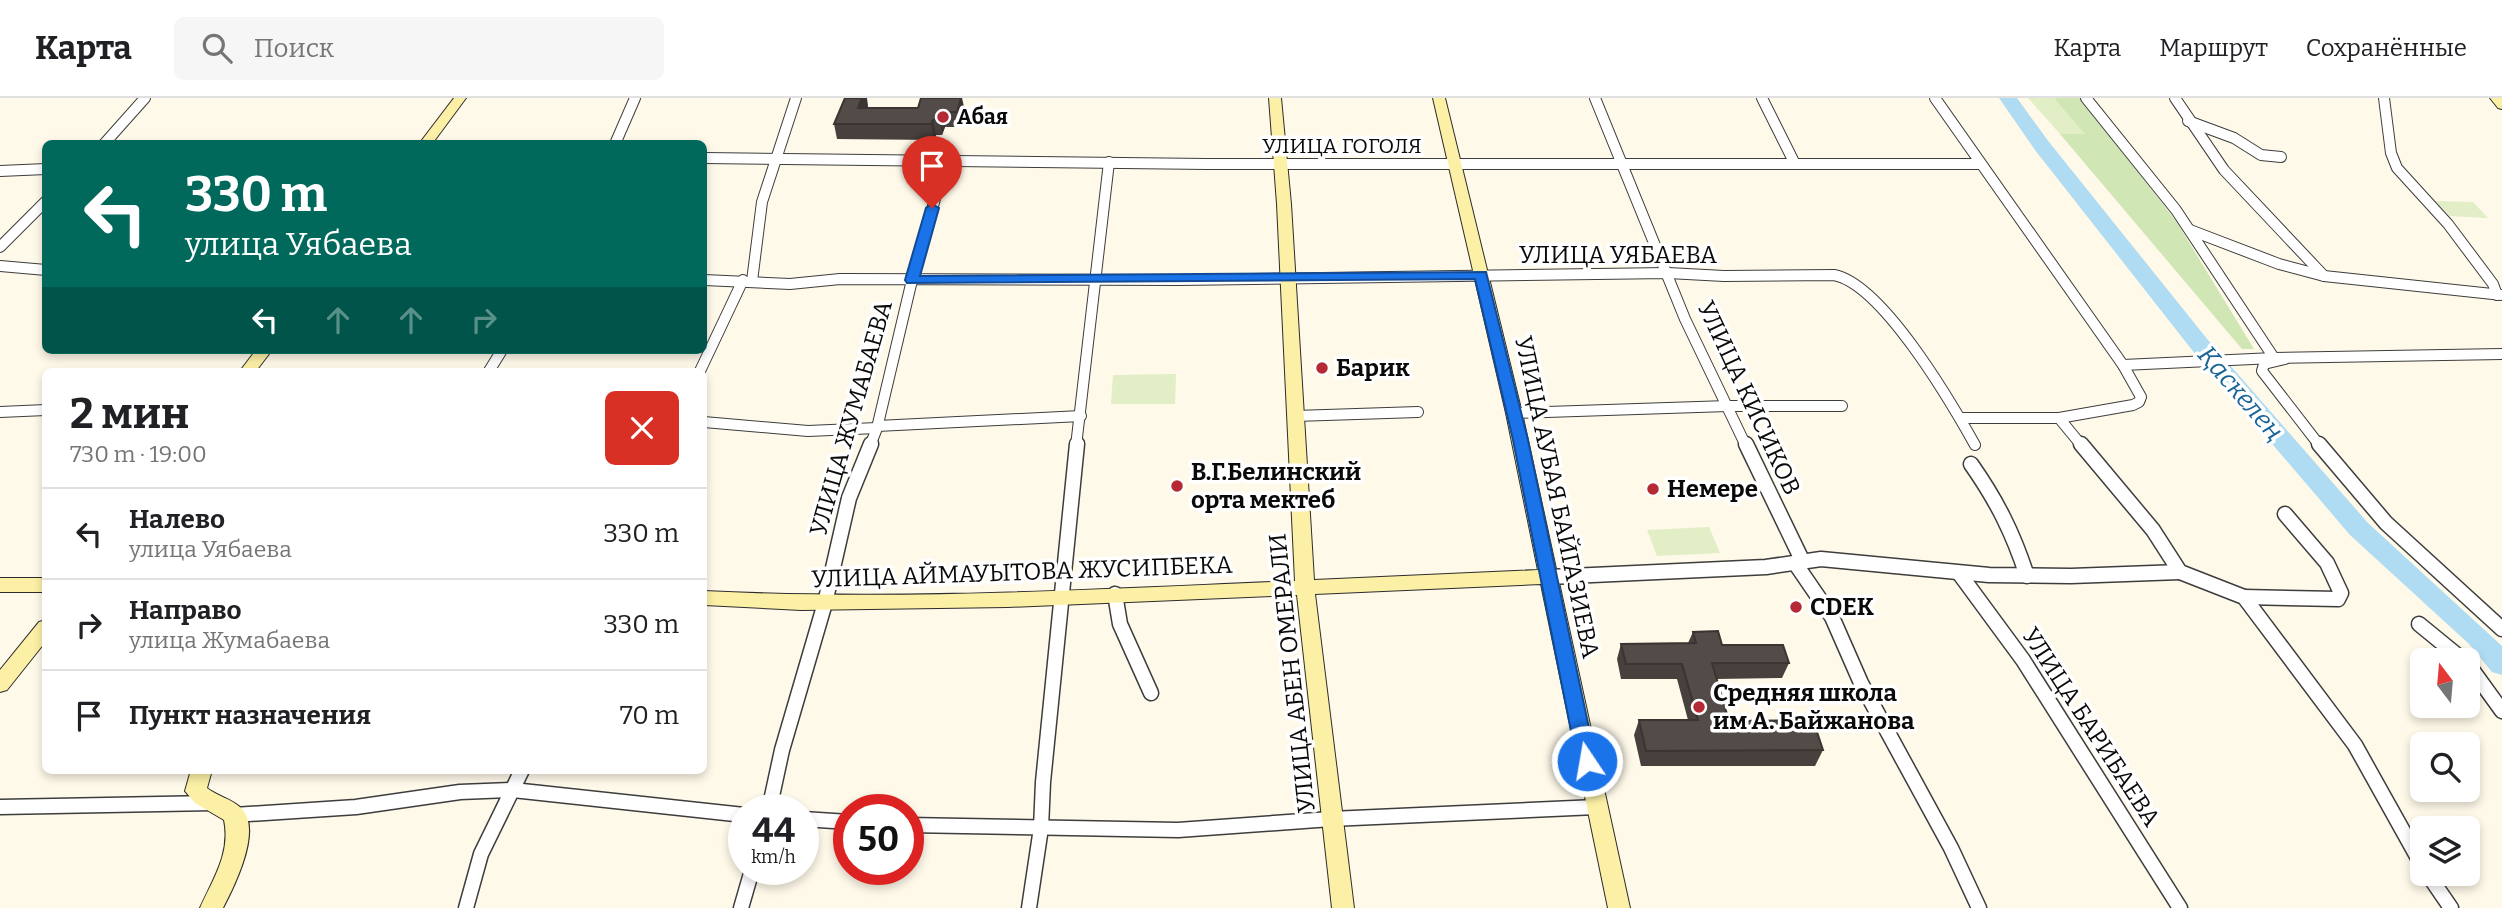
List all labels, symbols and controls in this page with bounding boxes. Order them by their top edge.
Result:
search box [174,17,664,80]
text: Карта [35,28,132,68]
icon: search [198,29,236,67]
text: Поиск [254,33,334,64]
text: Карта [2053,34,2121,62]
text: Маршрут [2159,34,2268,62]
text: Сохранённые [2306,34,2467,62]
place label: Абая [957,104,1008,130]
marker: Абая [935,109,951,125]
street label: УЛИЦА ГОГОЛЯ [1262,133,1422,159]
pin [902,136,962,208]
icon: arrive [913,147,951,185]
text: 330 m [185,165,327,224]
icon: left [70,168,161,259]
text: улица Уябаева [185,225,412,263]
street label: УЛИЦА УЯБАЕВА [1519,241,1717,269]
street label: УЛИЦА ЖУМАБАЕВА [804,297,898,539]
street label: УЛИЦА КИСИКОВ [1692,297,1806,499]
icon: left [246,301,284,339]
icon: ahead [319,301,357,339]
icon: ahead [392,301,430,339]
icon: right [465,301,503,339]
street label: УЛИЦА АУБАЯ БАЙГАЗИЕВА [1509,333,1605,661]
water label: Қаскелең [2191,340,2290,447]
place label: Барик [1336,354,1410,382]
marker: Барик [1314,360,1330,376]
text: 2 мин [70,389,189,439]
button: close [605,391,679,465]
text: 730 m · 19:00 [70,440,207,468]
place label: В.Г.Белинский орта мектеб [1191,458,1361,514]
place label: Немере [1667,475,1758,503]
marker: В.Г.Белинский орта мектеб [1169,478,1185,494]
marker: Немере [1645,481,1661,497]
text: Налево [129,504,225,535]
icon: left [70,515,108,553]
text: 330 m [603,518,679,549]
street label: УЛИЦА АБЕН ОМЕРАЛИ [1263,532,1321,814]
text: улица Уябаева [129,535,292,563]
street label: УЛИЦА АЙМАУЫТОВА ЖУСИПБЕКА [811,551,1233,593]
place label: CDEK [1810,593,1874,621]
text: Направо [129,595,242,626]
marker: CDEK [1788,599,1804,615]
icon: right [70,606,108,644]
text: 330 m [603,609,679,640]
street label: УЛИЦА БАРИБАЕВА [2016,623,2166,831]
text: улица Жумабаева [129,626,330,654]
north arrow [2410,648,2480,718]
map controls [2410,648,2480,886]
place label: Средняя школа им А. Байжанова [1713,679,1915,735]
icon: arrive [70,697,108,735]
marker: Средняя школа им А. Байжанова [1691,699,1707,715]
text: Пункт назначения [129,700,371,731]
text: 70 m [620,700,679,731]
position arrow [1550,724,1624,798]
button: search [2410,732,2480,802]
speed limit sign: 50 [833,794,924,885]
text: 44 [752,809,795,851]
button: layers [2410,816,2480,886]
text: km/h [751,846,796,868]

